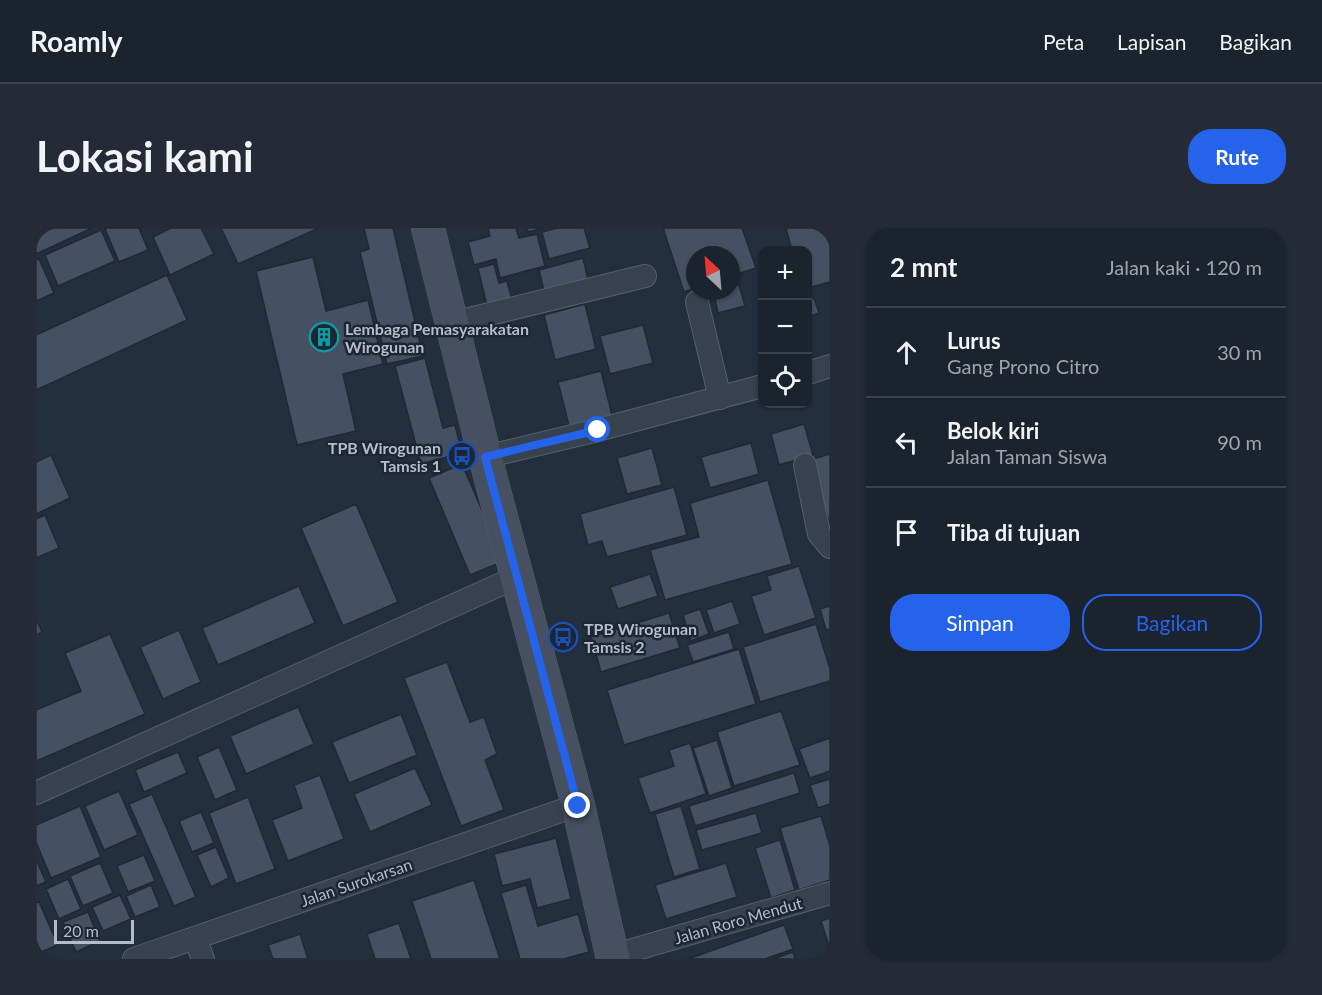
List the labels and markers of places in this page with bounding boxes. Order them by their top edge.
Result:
place label: Lembaga Pemasyarakatan Wirogunan [345,319,529,356]
building icon: Lembaga Pemasyarakatan Wirogunan [308,321,340,353]
place label: TPB Wirogunan Tamsis 1 [328,438,441,475]
bus stop icon: TPB Wirogunan Tamsis 1 [446,440,478,472]
place label: TPB Wirogunan Tamsis 2 [584,619,697,656]
bus stop icon: TPB Wirogunan Tamsis 2 [547,621,579,653]

